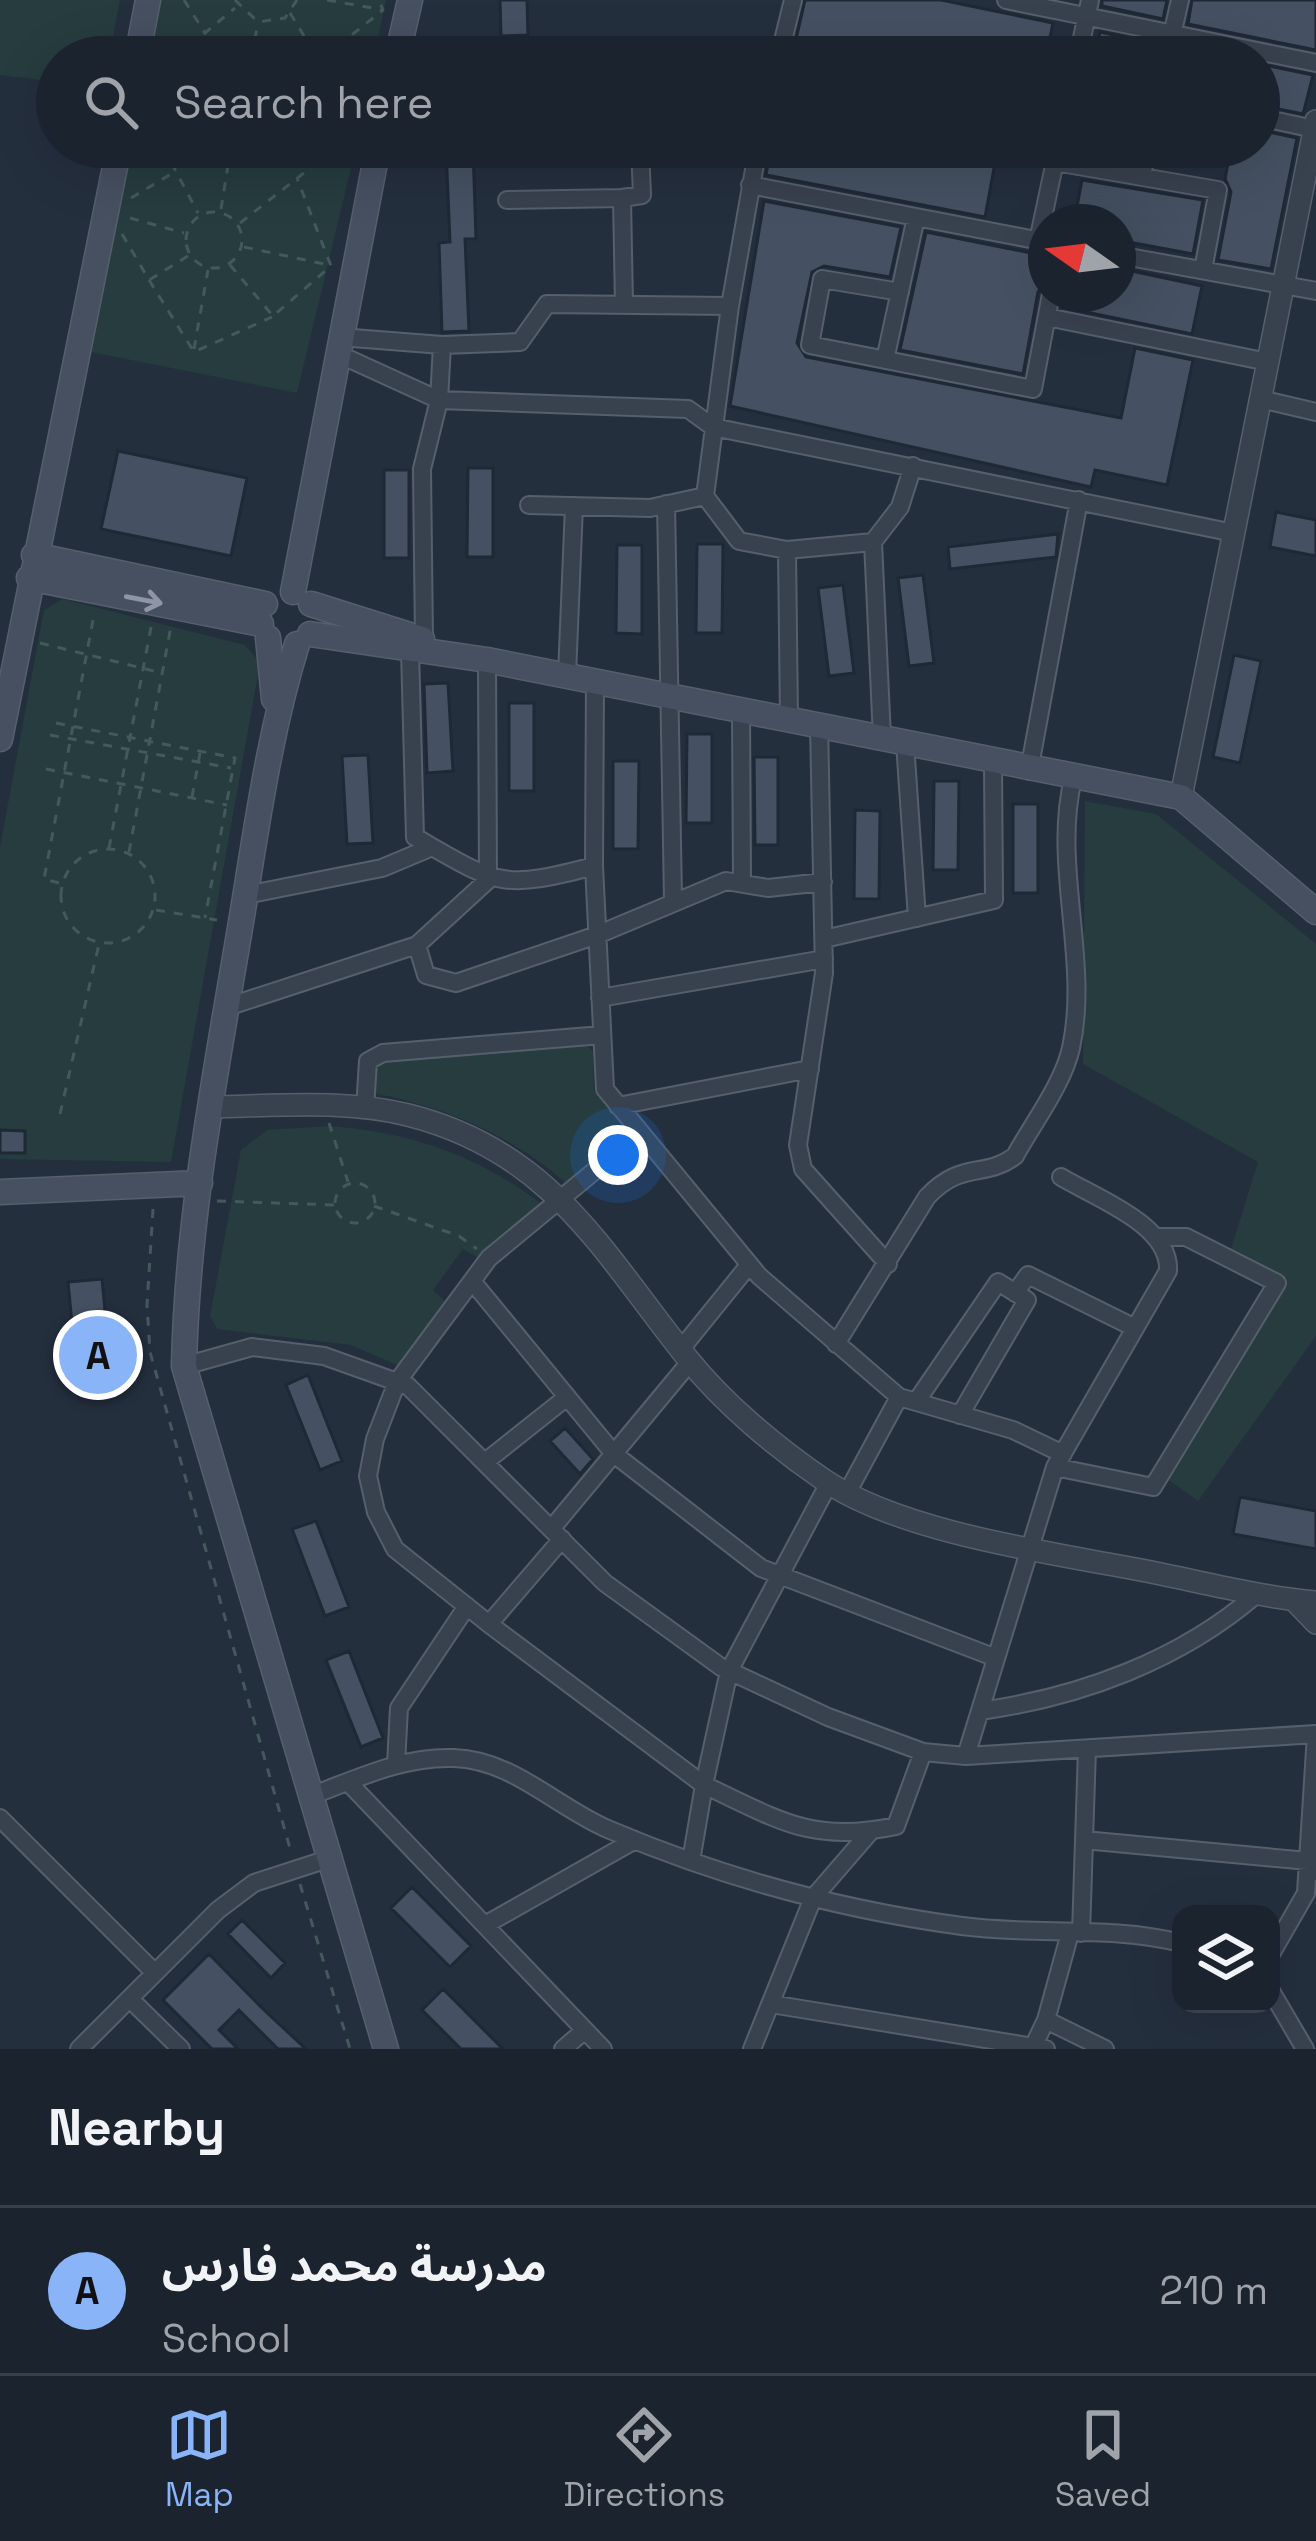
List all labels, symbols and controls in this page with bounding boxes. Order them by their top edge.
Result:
search box [36,36,1280,168]
icon: search [78,69,144,135]
text: Search here [174,74,433,131]
north arrow [1028,204,1136,312]
one-way arrow [123,590,162,612]
your location [588,1125,648,1185]
pin: A [59,1310,137,1400]
map controls [1172,1905,1280,2013]
button: layers [1172,1905,1280,2013]
text: Nearby [48,2095,225,2160]
text: مدرسة محمد فارس [162,2237,547,2294]
text: A [75,2266,99,2315]
text: 210 m [1160,2266,1268,2315]
text: School [162,2314,291,2363]
tab: Map [165,2402,234,2516]
tab: Directions [563,2402,725,2516]
tab: Saved [1055,2402,1151,2516]

